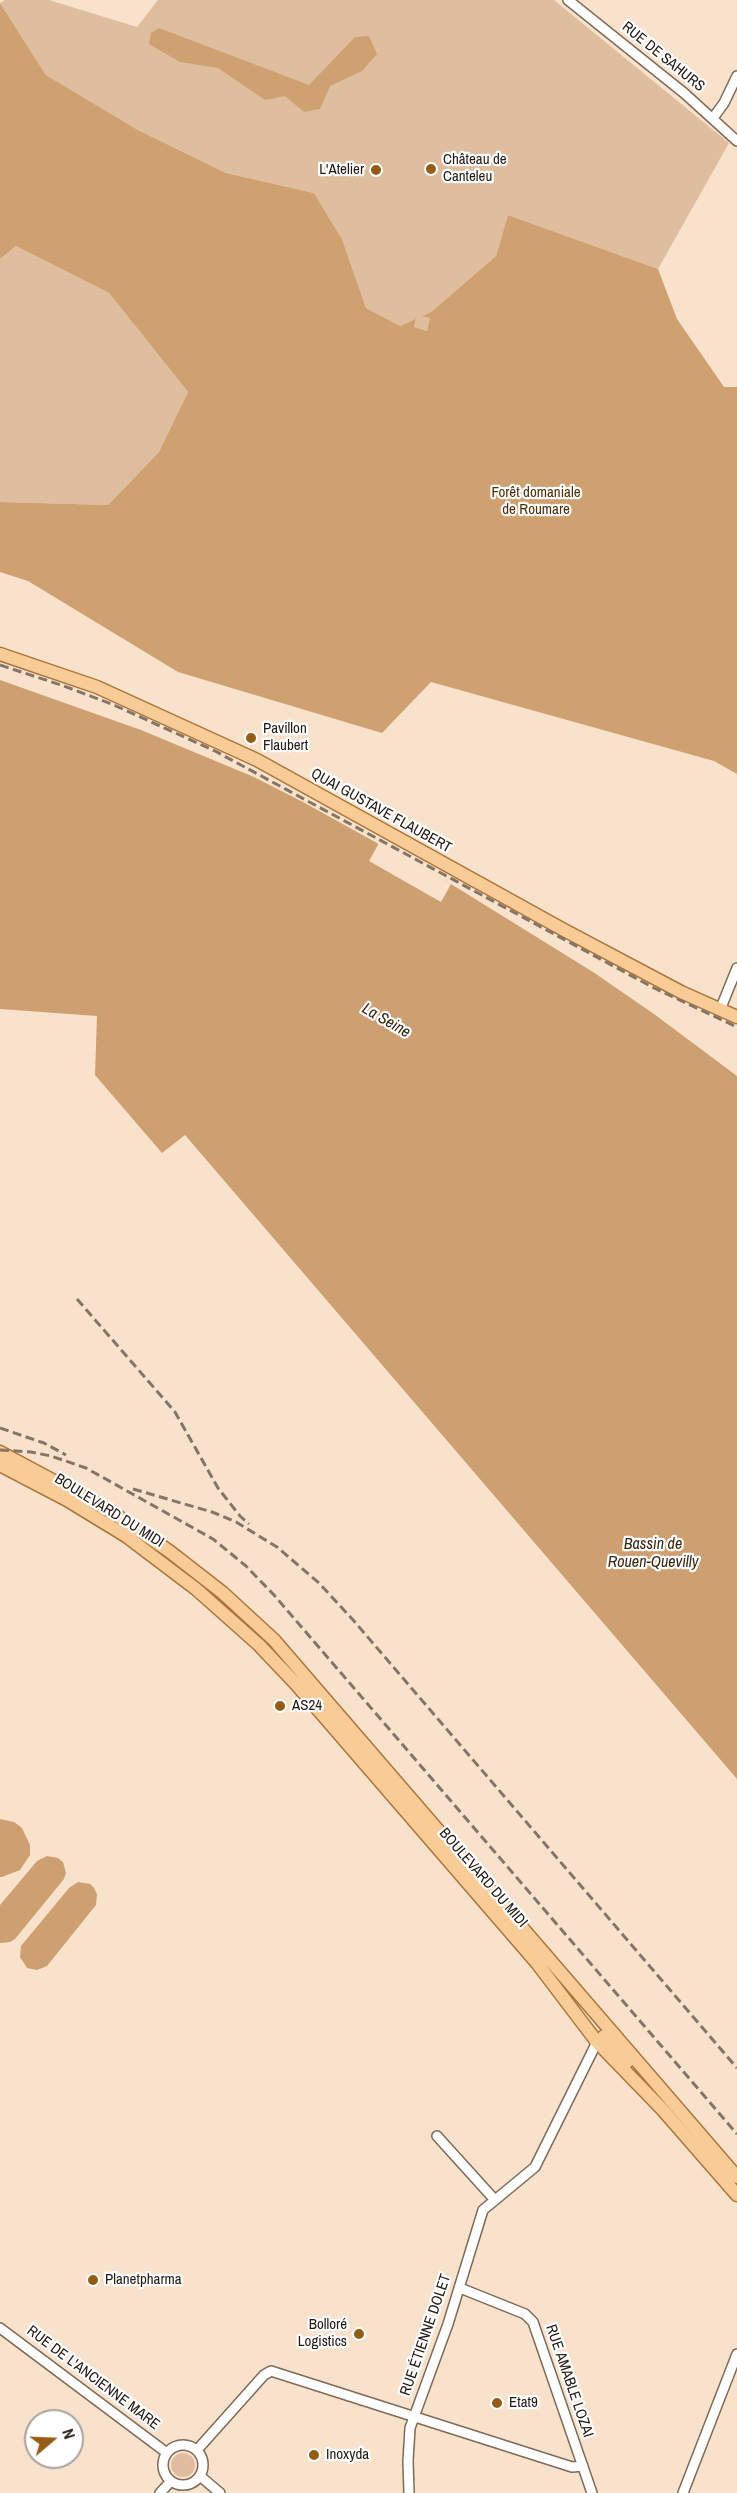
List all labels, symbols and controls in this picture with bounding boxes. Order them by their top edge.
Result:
street label: RUE DE SAHURS [618,18,708,96]
place label: Château de Canteleu [443,151,507,186]
place label: L'Atelier [319,161,364,179]
marker: Château de Canteleu [424,162,438,176]
marker: L'Atelier [369,163,383,177]
park label: Forêt domaniale de Roumare [492,484,580,519]
place label: Pavillon Flaubert [263,720,308,755]
marker: Pavillon Flaubert [244,731,258,745]
street label: QUAI GUSTAVE FLAUBERT [308,765,454,857]
water label: La Seine [358,1000,414,1042]
street label: BOULEVARD DU MIDI [51,1470,167,1552]
water label: Bassin de Rouen-Quevilly [608,1535,698,1573]
place label: AS24 [292,1697,322,1715]
marker: AS24 [273,1699,287,1713]
street label: BOULEVARD DU MIDI [435,1825,531,1931]
place label: Planetpharma [105,2271,182,2289]
street label: RUE ÉTIENNE DOLET [397,2272,455,2398]
marker: Planetpharma [86,2273,100,2287]
place label: Bolloré Logistics [298,2316,347,2351]
street label: RUE DE L'ANCIENNE MARE [23,2322,163,2434]
street label: RUE AMABLE LOZAI [541,2322,597,2440]
marker: Bolloré Logistics [352,2327,366,2341]
place label: Etat9 [509,2394,538,2412]
marker: Etat9 [490,2396,504,2410]
north arrow [24,2409,84,2469]
place label: Inoxyda [326,2446,369,2464]
marker: Inoxyda [307,2448,321,2462]

